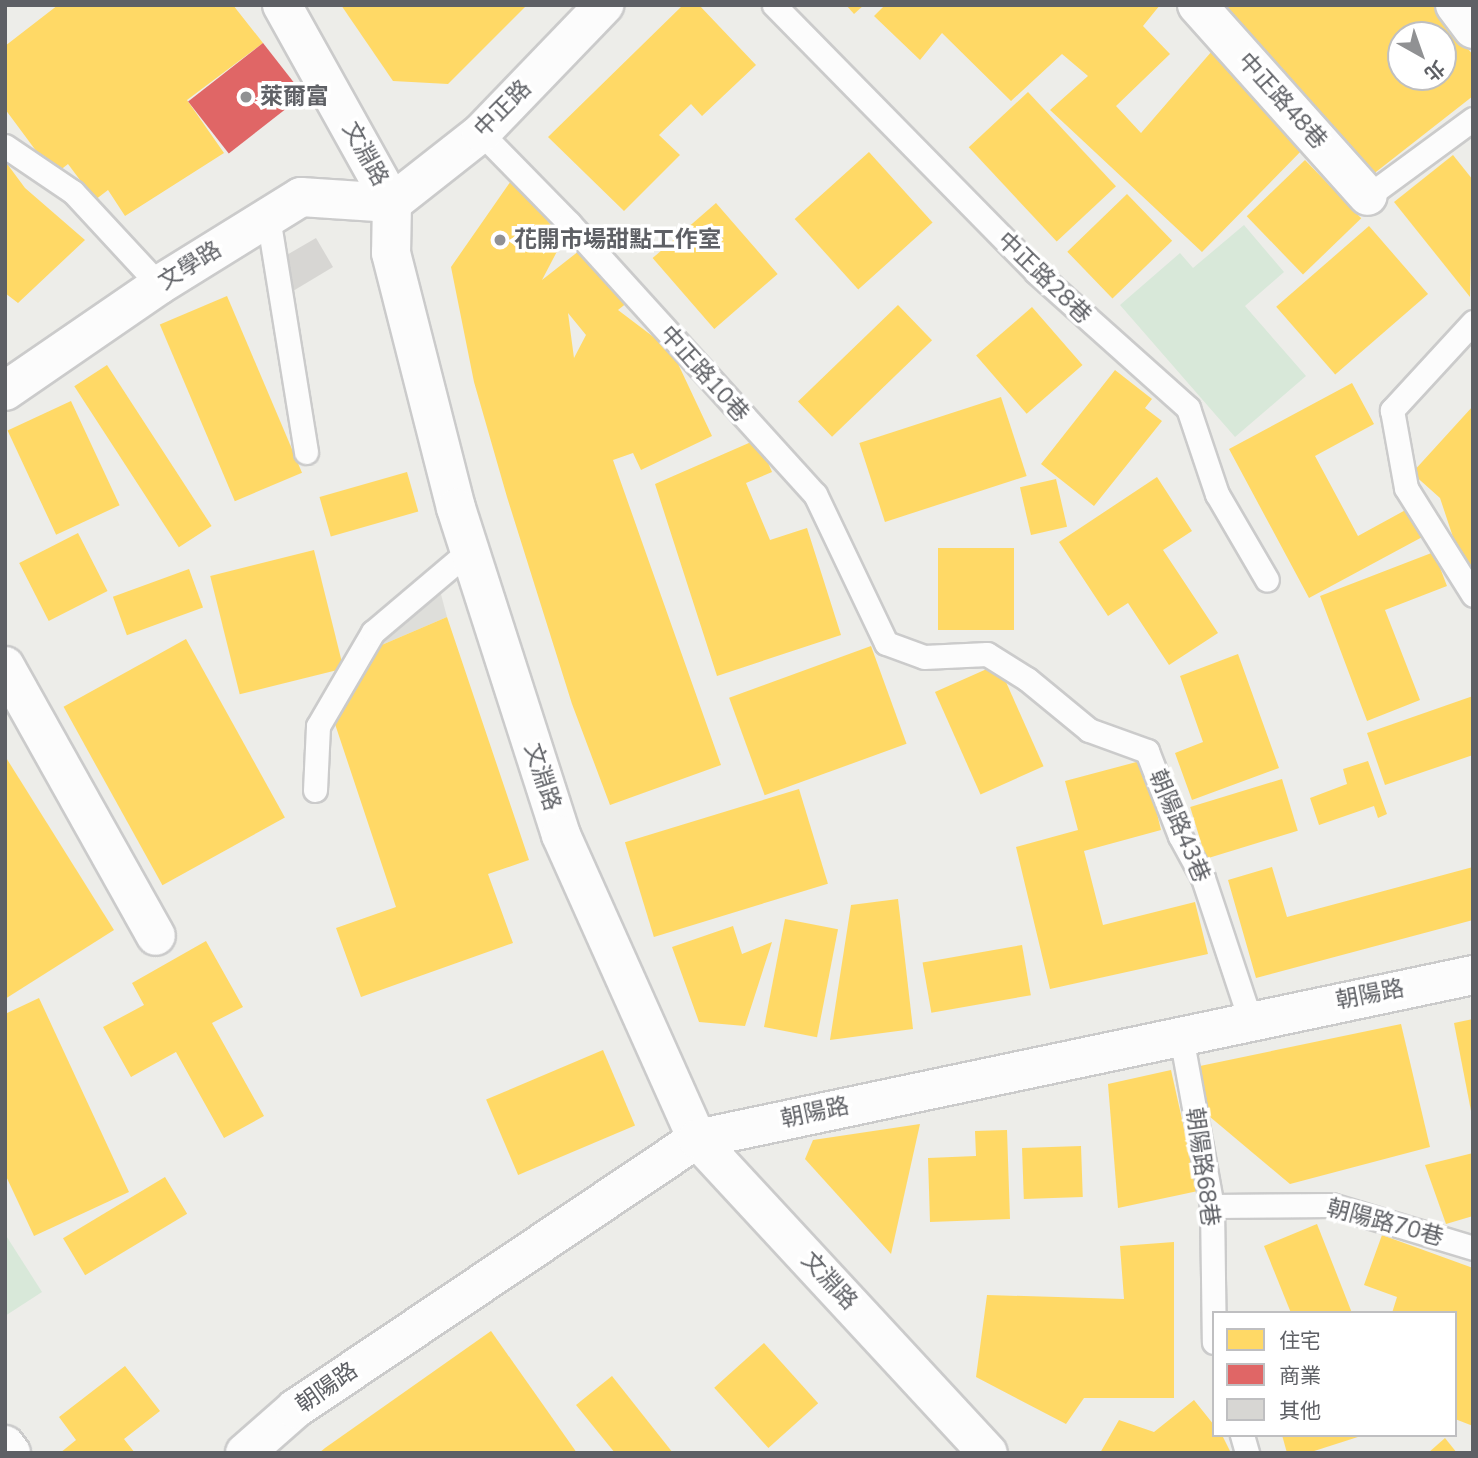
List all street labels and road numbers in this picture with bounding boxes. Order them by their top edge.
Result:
street label: 中正路48巷 [1232,47,1332,155]
street label: 中正路 [469,75,537,143]
street label: 文淵路 [336,117,394,191]
street label: 中正路28巷 [991,227,1097,329]
street label: 文學路 [153,236,227,296]
street label: 中正路10巷 [654,320,754,428]
street label: 文淵路 [518,740,566,814]
street label: 朝陽路43巷 [1143,766,1215,886]
street label: 朝陽路 [1334,975,1406,1015]
street label: 朝陽路 [778,1092,852,1134]
street label: 朝陽路68巷 [1180,1106,1224,1228]
street label: 朝陽路70巷 [1324,1194,1446,1252]
street label: 文淵路 [795,1246,863,1316]
street label: 朝陽路 [291,1357,363,1419]

